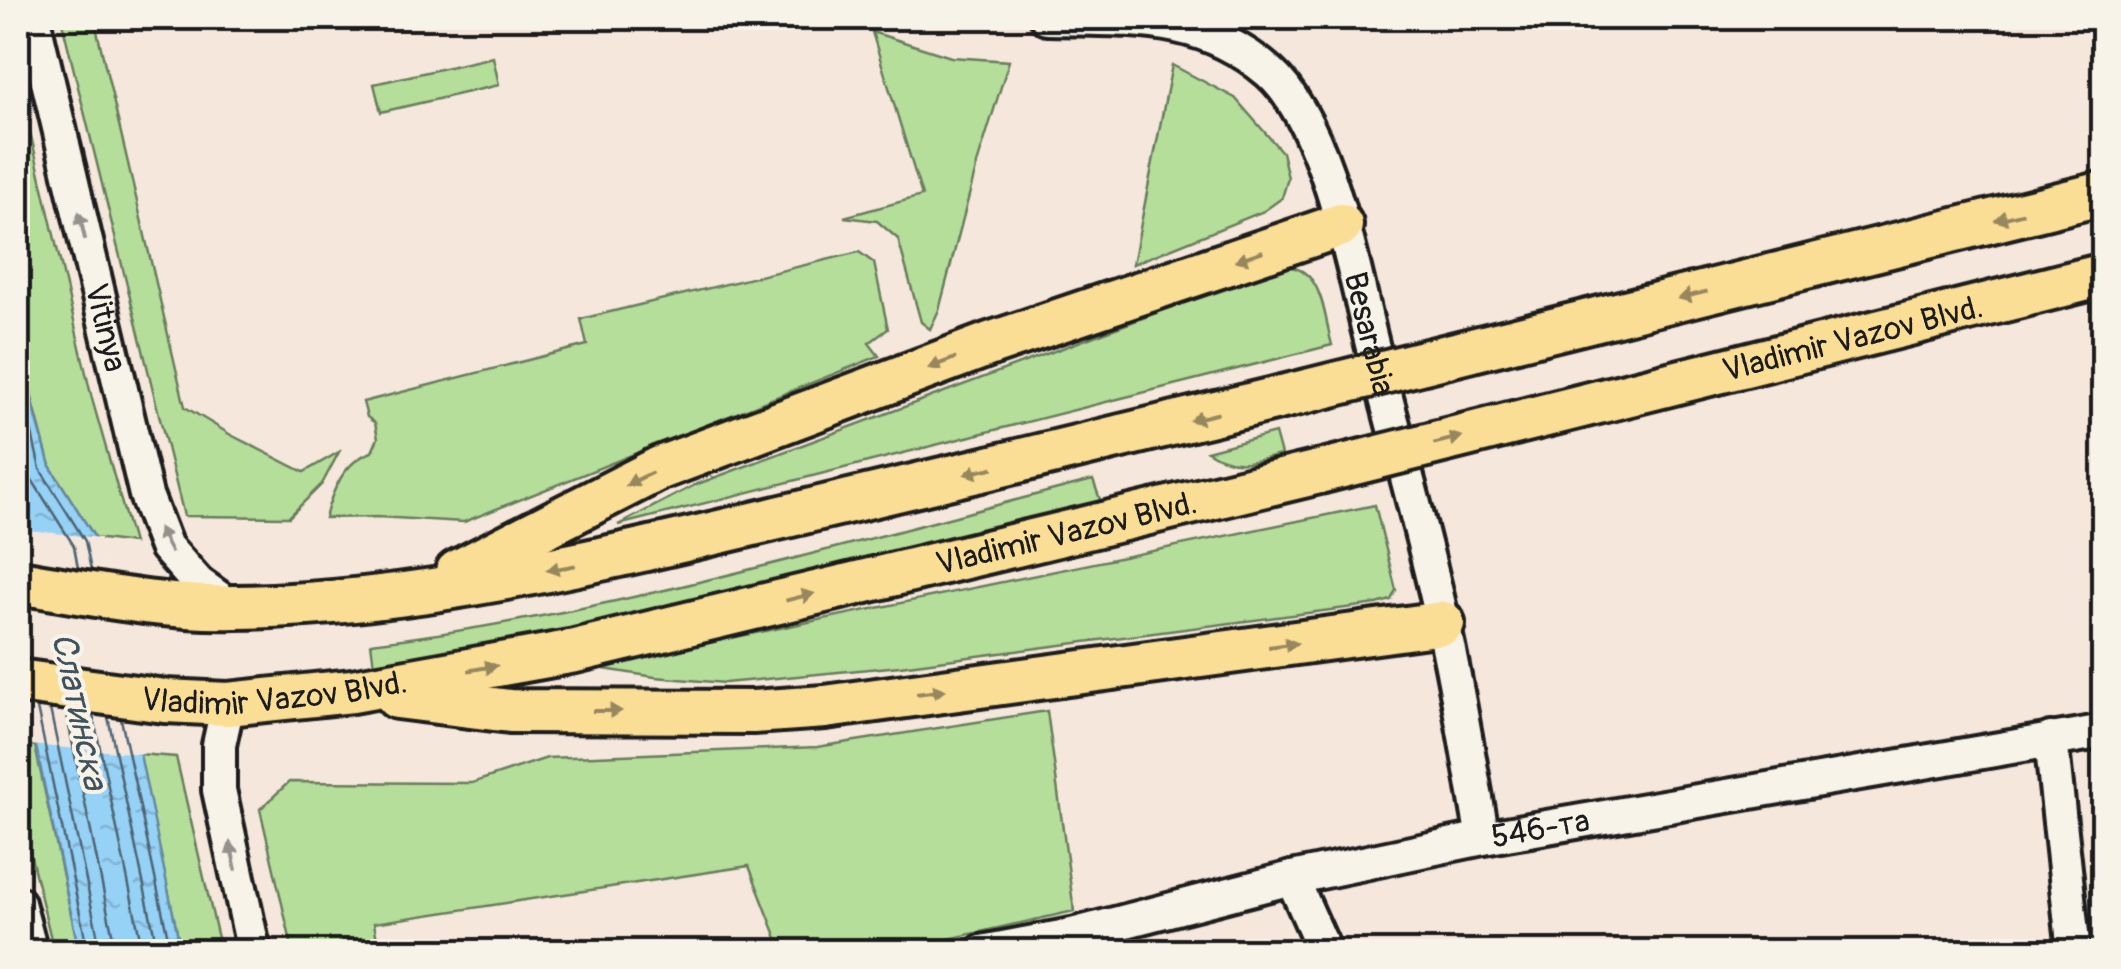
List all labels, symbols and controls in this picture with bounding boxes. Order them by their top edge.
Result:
one-way arrow [74,210,89,241]
one-way arrow [1993,210,2024,225]
one-way arrow [1233,250,1263,265]
street label: Besarabia [1335,268,1403,400]
street label: Vitinya [76,280,135,376]
street label: Vladimir Vazov Blvd. [1718,287,1987,391]
one-way arrow [1678,288,1709,303]
one-way arrow [926,355,956,371]
one-way arrow [1188,409,1219,425]
one-way arrow [1433,432,1464,447]
one-way arrow [964,464,995,479]
one-way arrow [624,470,653,487]
street label: Vladimir Vazov Blvd. [932,483,1201,584]
one-way arrow [157,525,174,554]
one-way arrow [545,561,576,576]
one-way arrow [785,589,816,604]
water label: Слатинска [41,629,117,795]
one-way arrow [1267,637,1299,653]
one-way arrow [467,660,499,675]
street label: Vladimir Vazov Blvd. [139,663,410,725]
one-way arrow [916,684,947,700]
one-way arrow [592,703,624,719]
street label: 546-та [1488,801,1593,857]
one-way arrow [225,840,241,871]

